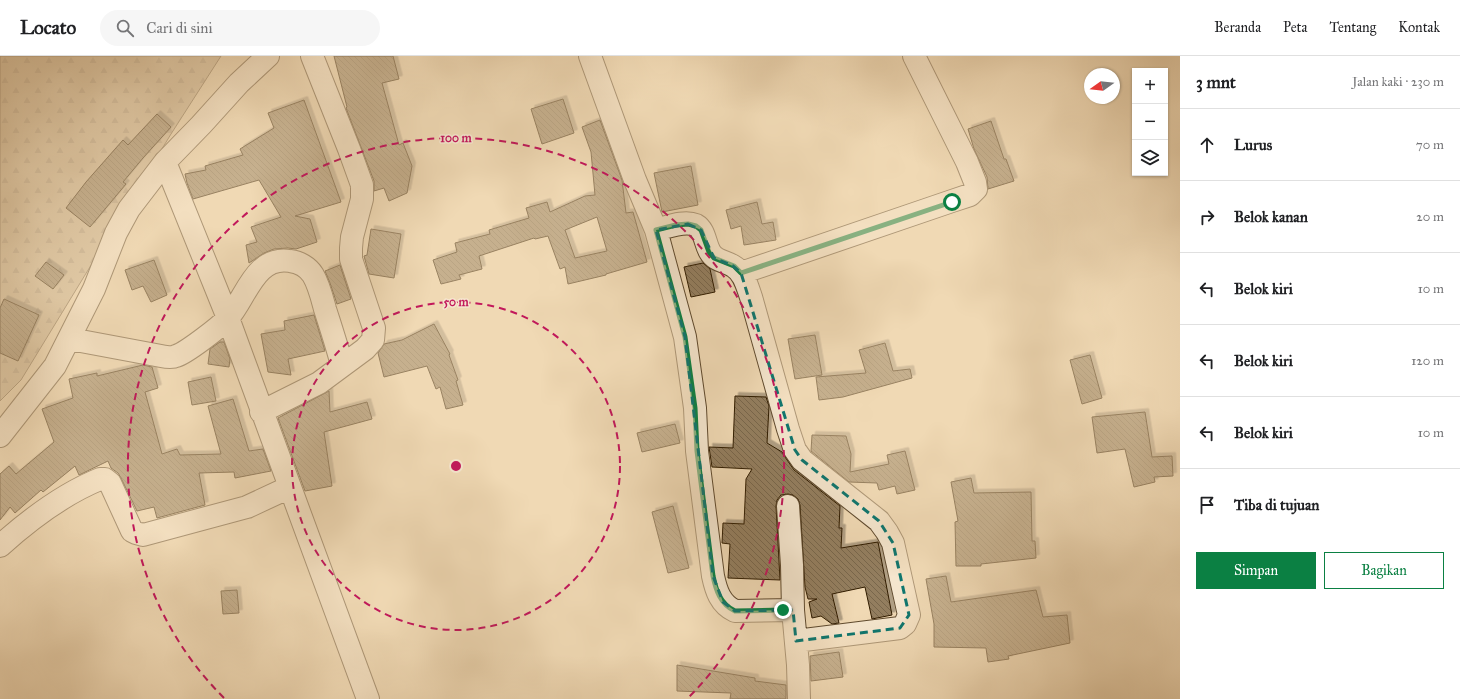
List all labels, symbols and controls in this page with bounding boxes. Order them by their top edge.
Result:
search box [100,10,380,46]
text: Locato [20,16,76,39]
icon: search [114,17,136,39]
text: Cari di sini [146,19,213,37]
text: Beranda [1214,19,1261,36]
text: Peta [1283,19,1307,36]
text: Tentang [1329,19,1376,36]
text: Kontak [1398,19,1440,36]
north arrow [1084,68,1120,104]
map controls [1132,68,1168,176]
button: + [1132,68,1168,104]
text: 3 mnt [1196,72,1236,93]
text: Jalan kaki · 230 m [1352,74,1444,90]
button: − [1132,104,1168,140]
text: 100 m [440,131,473,145]
icon: ahead [1196,134,1218,156]
text: Lurus [1234,136,1272,154]
text: 70 m [1416,137,1444,153]
button: layers [1132,140,1168,176]
route start [943,193,961,211]
icon: right [1196,206,1218,228]
text: Belok kanan [1234,208,1308,226]
text: 20 m [1416,209,1444,225]
icon: left [1196,278,1218,300]
text: Belok kiri [1234,280,1293,298]
text: 10 m [1418,281,1444,297]
text: 50 m [443,295,470,309]
icon: left [1196,350,1218,372]
text: Belok kiri [1234,352,1293,370]
text: 120 m [1411,353,1444,369]
icon: left [1196,422,1218,444]
text: Belok kiri [1234,424,1293,442]
text: 10 m [1418,425,1444,441]
centre of rings [449,459,463,473]
icon: arrive [1196,494,1218,516]
text: Tiba di tujuan [1234,496,1319,514]
button: Simpan [1196,552,1316,589]
button: Bagikan [1324,552,1444,589]
route end [774,601,792,619]

